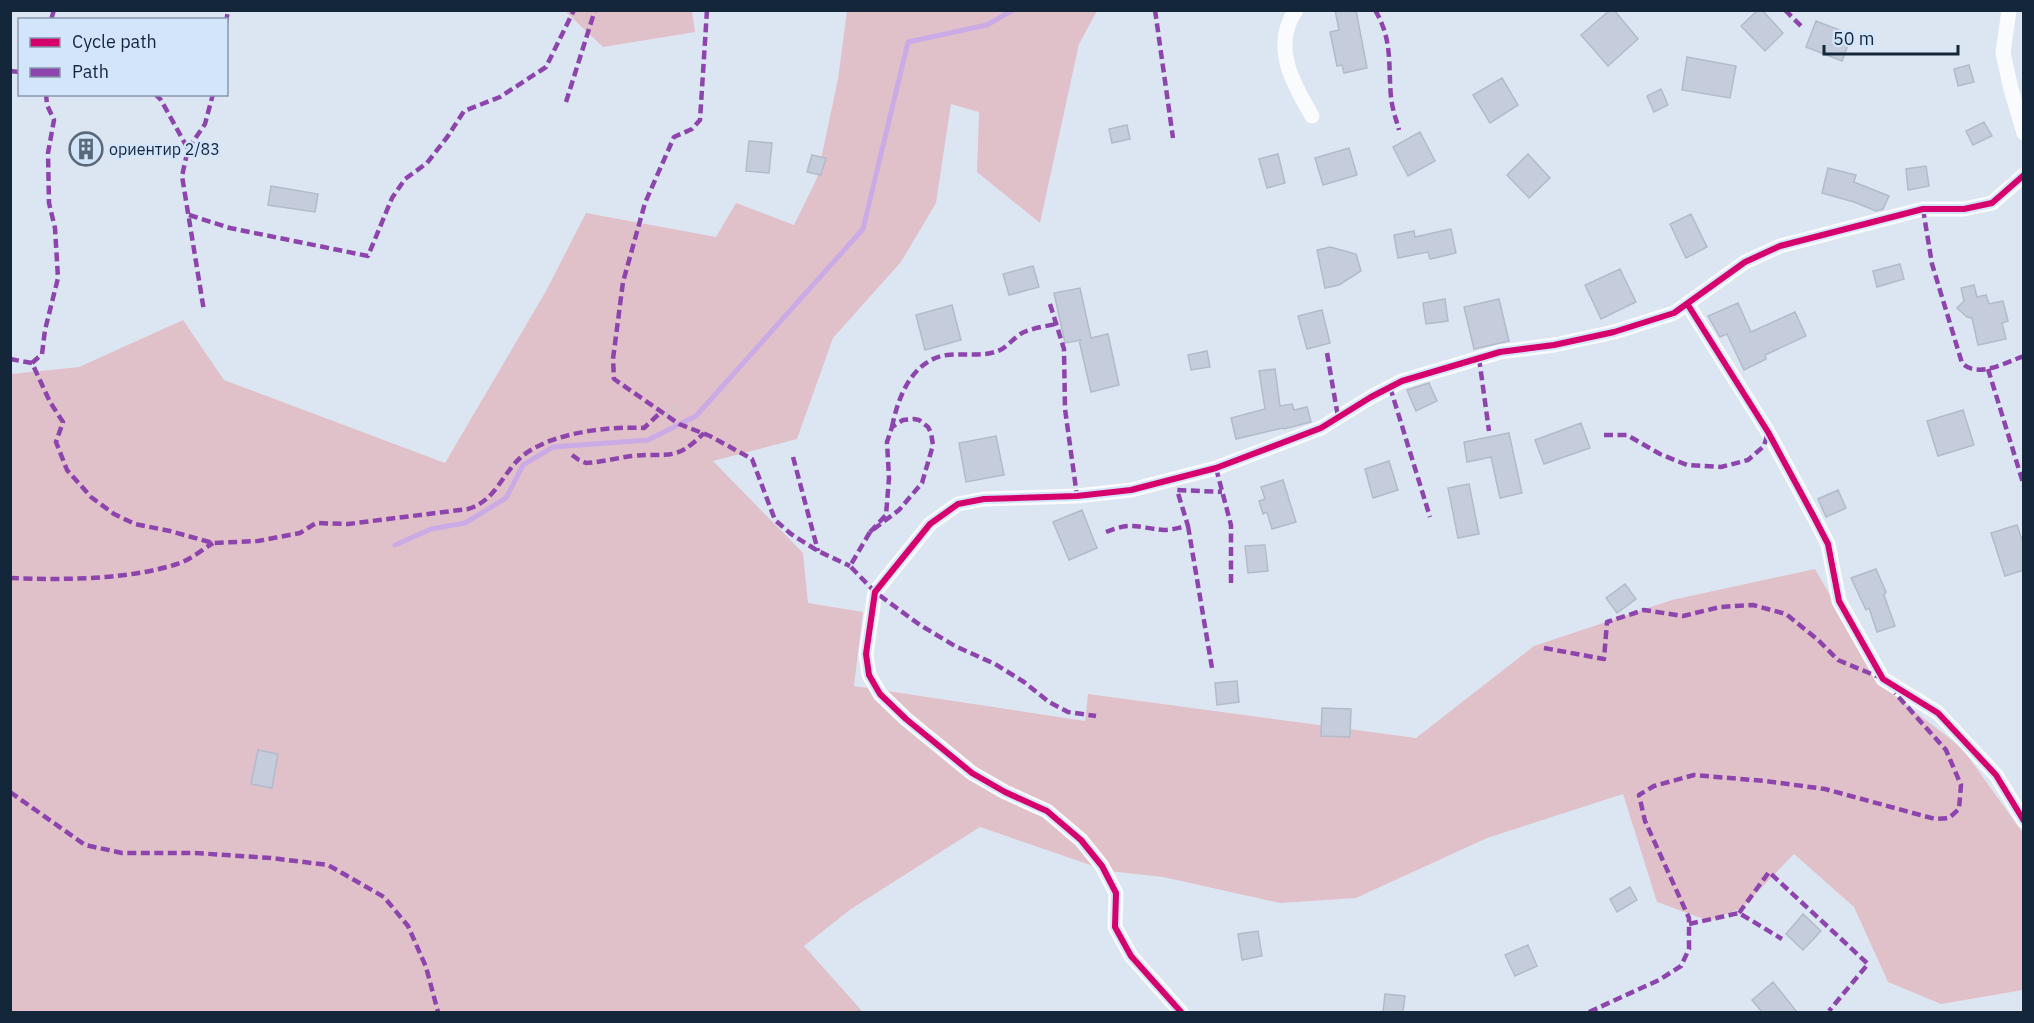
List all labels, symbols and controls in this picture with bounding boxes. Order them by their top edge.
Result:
legend [18,18,228,96]
scale bar [1824,18,1958,56]
text: 50 m [1833,27,1875,50]
text: Cycle path [72,30,157,53]
text: Path [72,60,109,83]
building icon: ориентир 2/83 [68,131,104,167]
place label: ориентир 2/83 [109,139,220,159]

